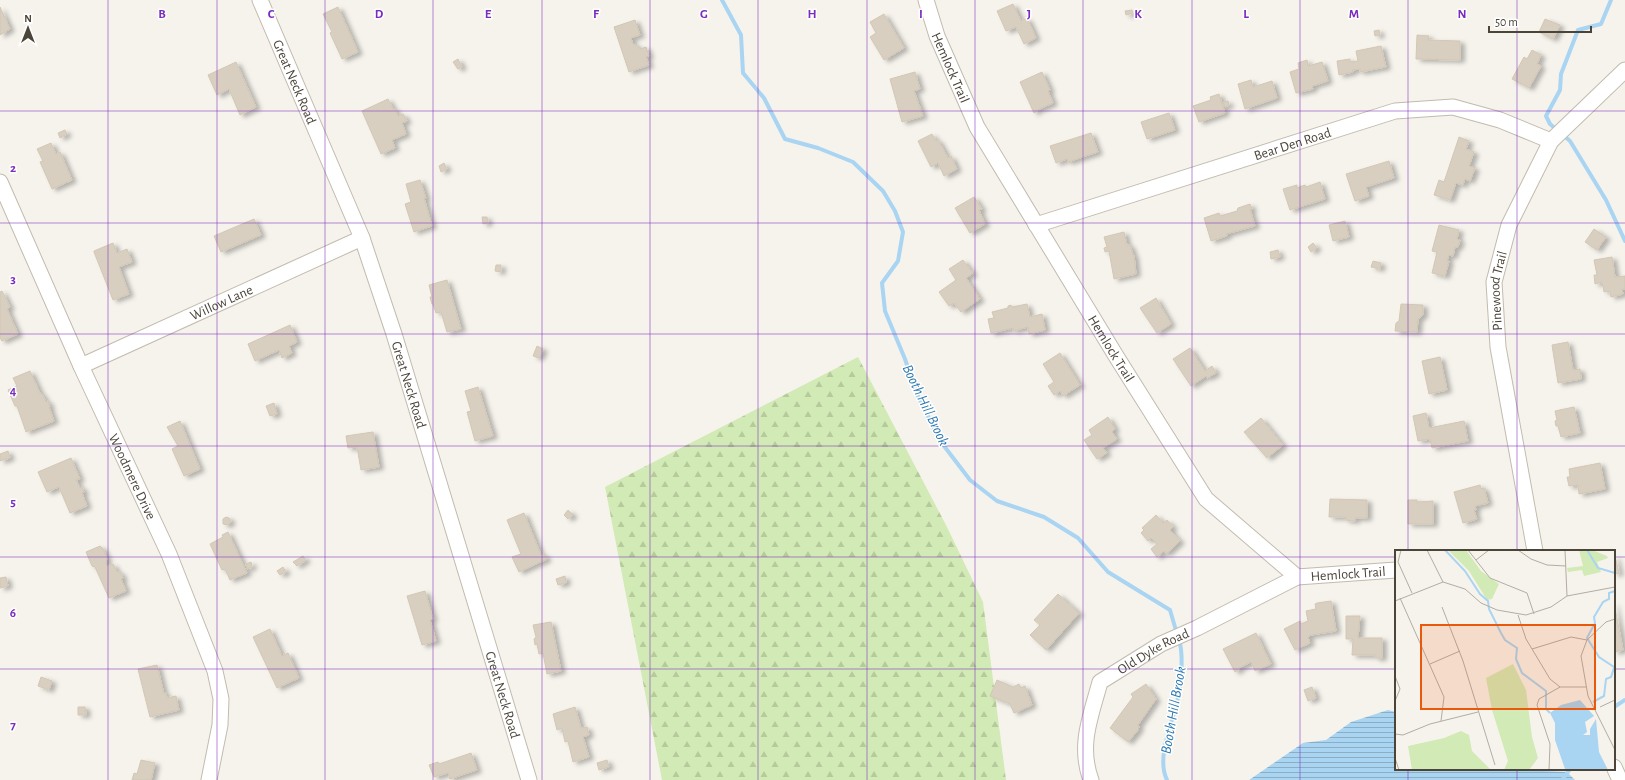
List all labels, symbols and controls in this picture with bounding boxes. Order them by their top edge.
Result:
north arrow [8,8,48,48]
text: B [158,8,166,21]
text: C [268,8,275,21]
text: D [375,8,384,21]
text: E [485,8,492,21]
text: F [593,8,600,21]
text: G [700,8,708,21]
text: H [807,8,817,21]
text: I [919,8,923,21]
text: J [1027,8,1031,21]
text: K [1134,8,1142,21]
text: L [1243,8,1249,21]
text: M [1349,8,1359,21]
text: N [1457,8,1467,21]
scale bar [1489,8,1591,34]
text: N [24,13,32,24]
text: 50 m [1495,16,1518,28]
street label: Hemlock Trail [928,31,971,105]
street label: Great Neck Road [270,38,318,126]
street label: Bear Den Road [1252,126,1333,163]
text: 2 [10,162,16,175]
street label: Pinewood Trail [1488,250,1510,331]
text: 3 [10,273,16,286]
street label: Willow Lane [188,283,255,323]
street label: Hemlock Trail [1085,313,1136,384]
street label: Great Neck Road [389,340,428,430]
water label: Booth Hill Brook [899,362,952,448]
text: 4 [10,385,17,398]
street label: Woodmere Drive [106,432,158,522]
text: 5 [10,496,16,509]
inset map [1395,550,1615,770]
street label: Hemlock Trail [1310,565,1386,584]
text: 6 [10,607,16,620]
street label: Old Dyke Road [1115,626,1191,677]
street label: Great Neck Road [482,650,522,740]
water label: Booth Hill Brook [1158,665,1189,755]
text: 7 [10,719,16,732]

